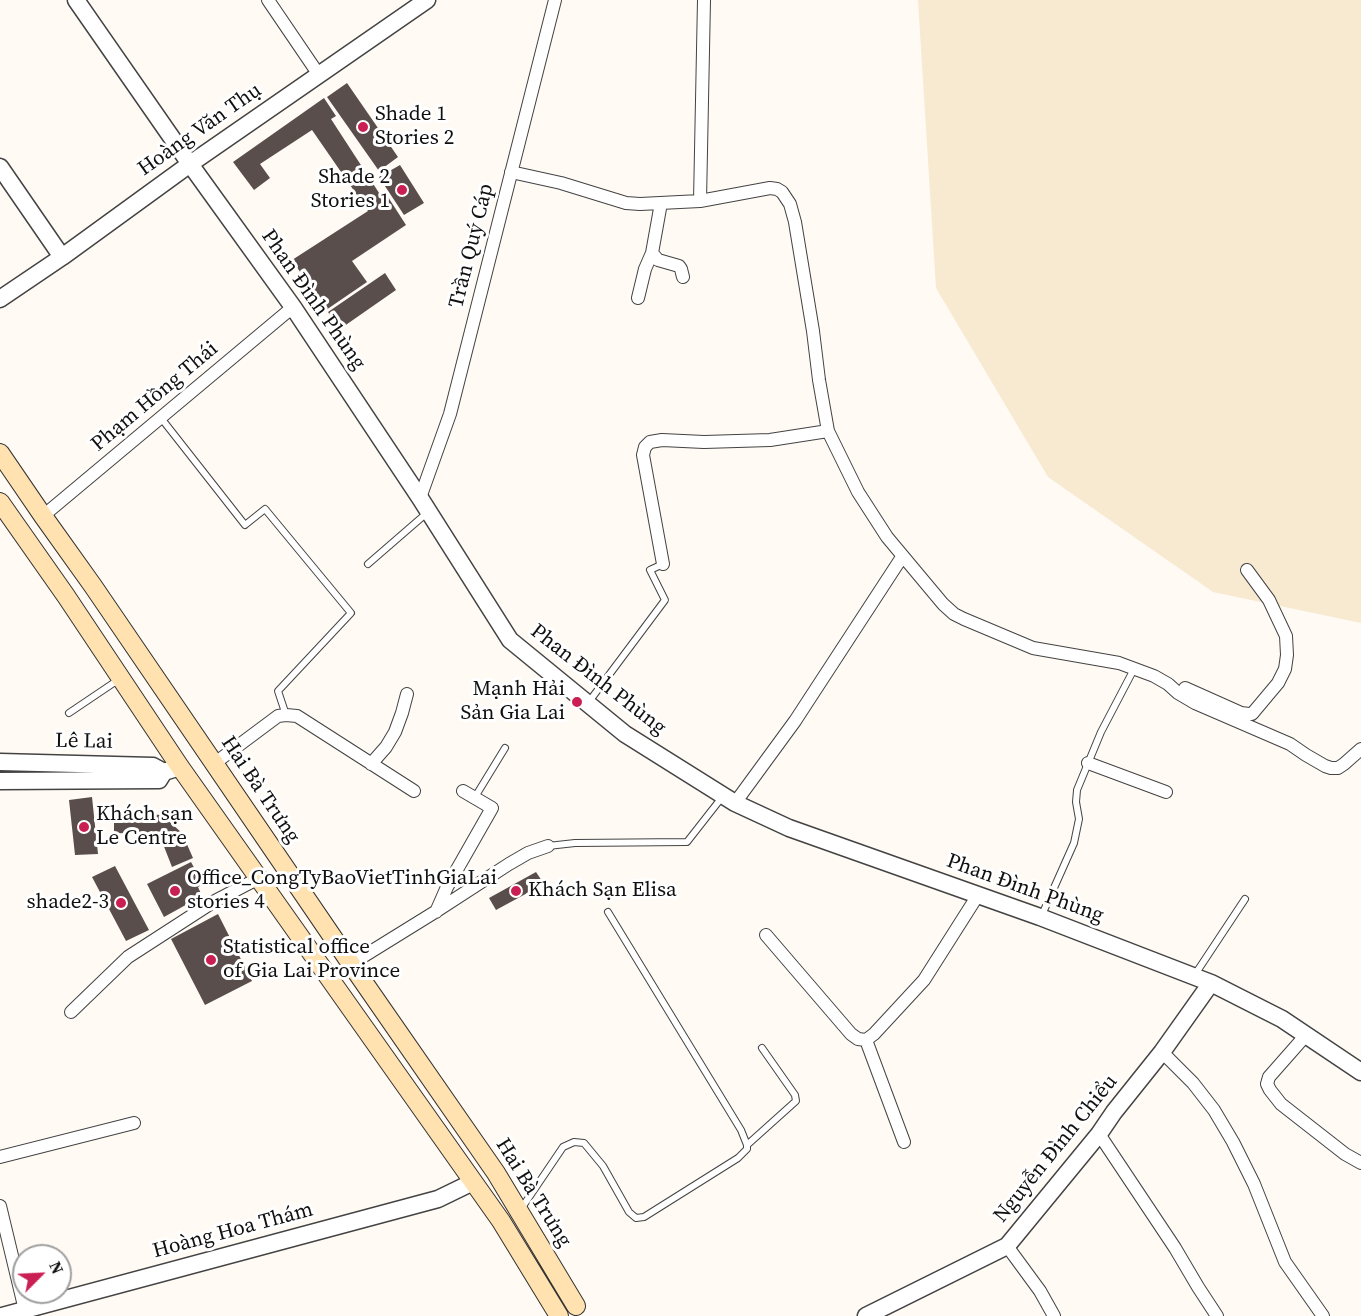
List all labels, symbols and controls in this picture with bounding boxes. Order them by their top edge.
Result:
street label: Hoàng Văn Thụ [133,78,267,182]
place label: Shade 1 Stories 2 [375,102,454,152]
marker: Shade 1 Stories 2 [356,120,370,134]
place label: Shade 2 Stories 1 [311,165,390,215]
street label: Trần Quý Cáp [444,181,500,311]
marker: Shade 2 Stories 1 [395,183,409,197]
street label: Phan Đình Phùng [255,225,371,375]
street label: Phạm Hồng Thái [86,337,224,457]
street label: Phan Đình Phùng [525,619,671,741]
place label: Mạnh Hải Sản Gia Lai [460,677,565,727]
marker: Mạnh Hải Sản Gia Lai [570,695,584,709]
street label: Lê Lai [55,729,113,755]
street label: Hai Bà Trưng [215,732,305,848]
place label: Khách sạn Le Centre [96,802,193,852]
marker: Khách sạn Le Centre [77,820,91,834]
street label: Phan Đình Phùng [943,849,1107,929]
place label: Office_CongTyBaoVietTinhGiaLai stories 4 [187,866,497,916]
place label: Khách Sạn Elisa [528,878,677,904]
marker: Office_CongTyBaoVietTinhGiaLai stories 4 [168,884,182,898]
marker: Khách Sạn Elisa [509,884,523,898]
place label: shade2-3 [27,890,109,916]
marker: shade2-3 [114,896,128,910]
place label: Statistical office of Gia Lai Province [223,935,400,985]
marker: Statistical office of Gia Lai Province [204,953,218,967]
street label: Nguyễn Đình Chiểu [989,1070,1123,1228]
street label: Hai Bà Trưng [490,1134,576,1252]
street label: Hoàng Hoa Thám [150,1198,316,1264]
north arrow [12,1244,72,1304]
text: N [44,1258,69,1277]

